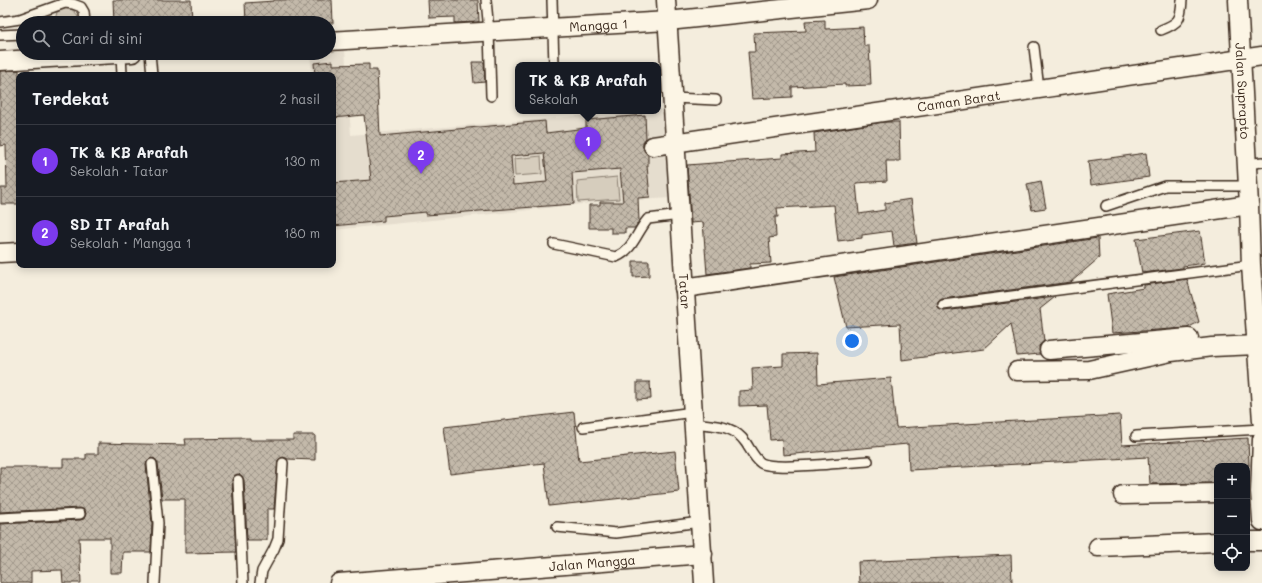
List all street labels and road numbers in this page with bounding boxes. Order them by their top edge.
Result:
street label: Mangga 1 [569,14,628,35]
street label: Jalan Suprapto [1232,42,1254,140]
street label: Caman Barat [916,86,1002,115]
street label: Tatar [676,273,695,310]
street label: Jalan Mangga [548,550,636,574]

